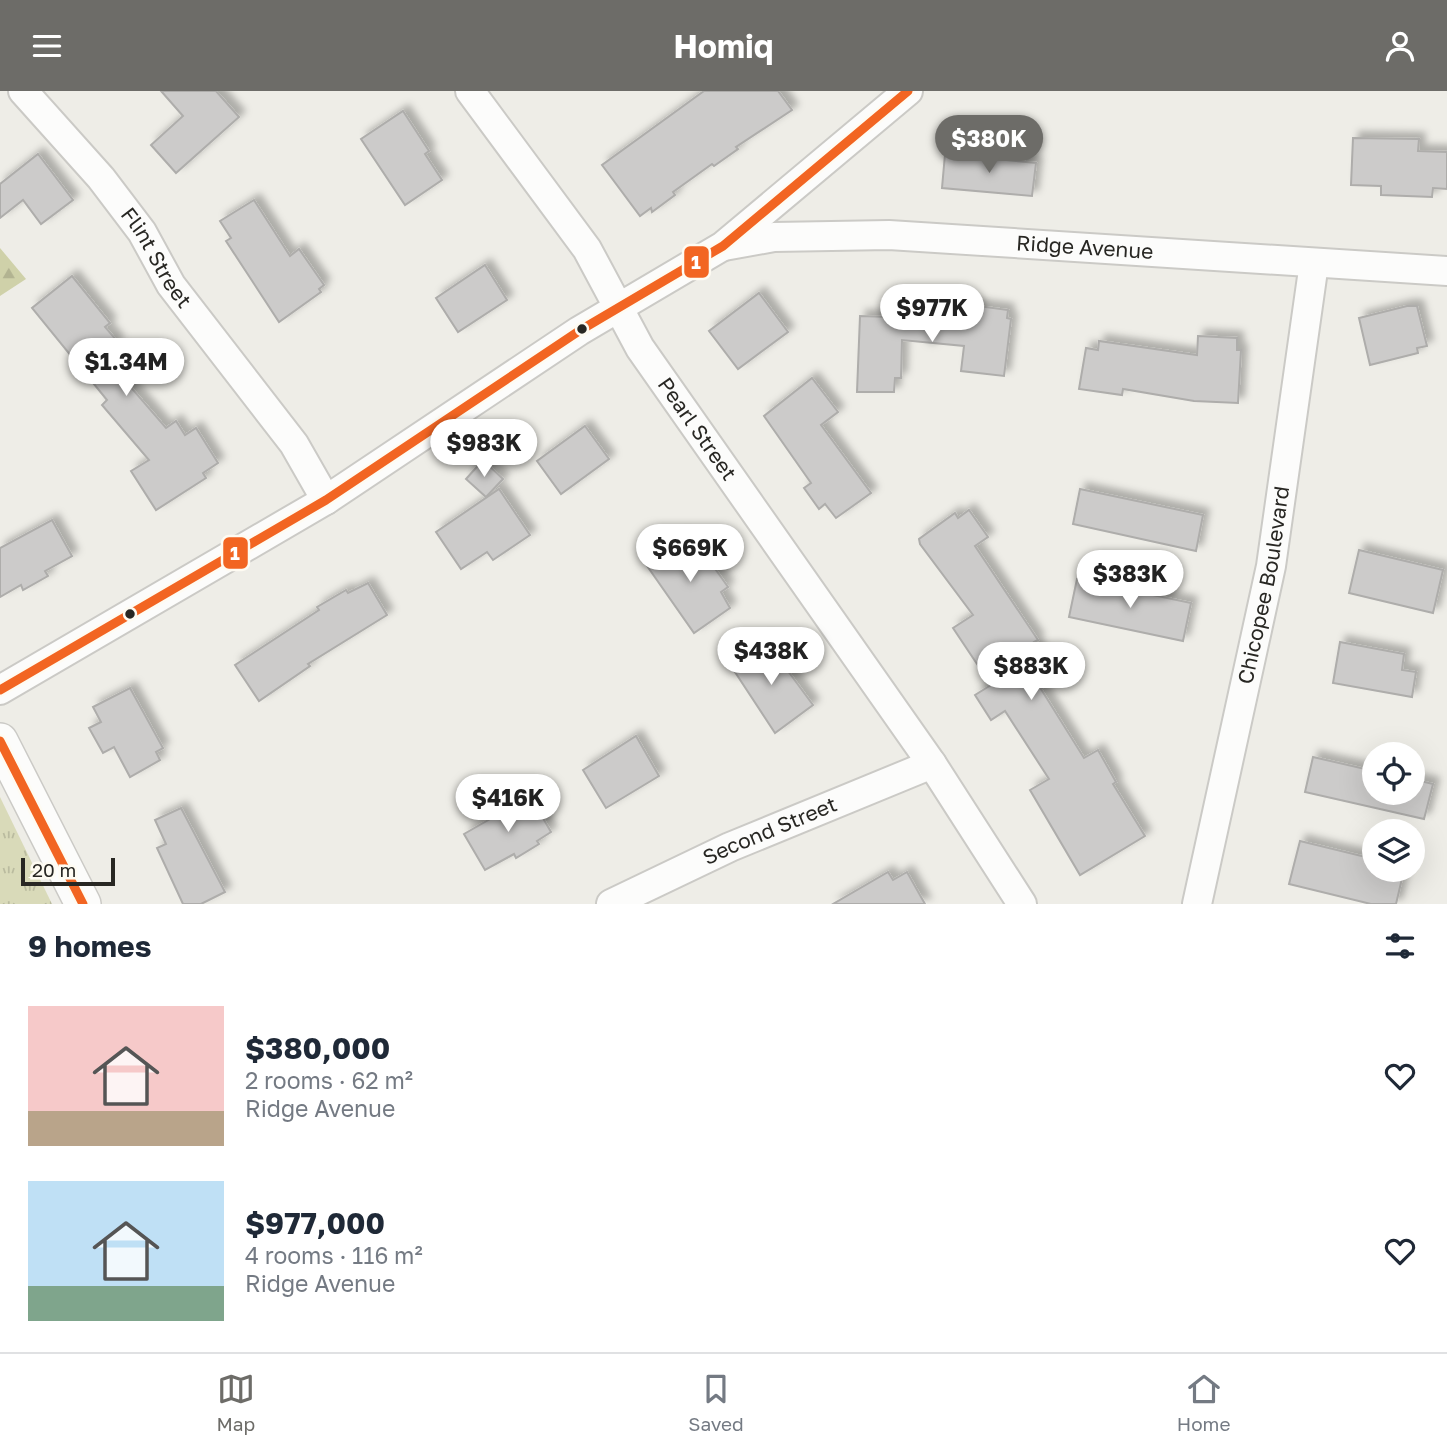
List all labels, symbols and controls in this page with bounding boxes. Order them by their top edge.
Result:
icon: menu [28,27,66,65]
text: Homiq [674,27,773,65]
icon: person [1381,27,1419,65]
pin: $380K [940,115,1038,175]
text: $380K [951,124,1027,152]
street label: Flint Street [116,202,198,313]
street label: Ridge Avenue [1015,229,1154,264]
line badge: 1 [683,245,710,279]
text: 1 [691,250,701,273]
pin: $977K [883,285,981,344]
text: $977K [896,293,968,321]
unlabelled marker [575,322,589,336]
pin: $1.34M [69,338,183,398]
text: $1.34M [84,347,168,375]
street label: Pearl Street [653,372,743,485]
pin: $983K [435,419,533,479]
text: $983K [446,428,522,456]
street label: Chicopee Boulevard [1232,484,1294,686]
pin: $669K [641,525,739,584]
text: $669K [652,533,728,561]
line badge: 1 [222,536,249,570]
text: 1 [230,541,240,564]
pin: $383K [1081,551,1179,610]
text: $383K [1093,559,1167,587]
unlabelled marker [123,607,137,621]
pin: $438K [722,627,820,687]
text: $438K [733,636,809,664]
pin: $883K [982,643,1080,702]
text: $883K [993,651,1069,679]
map controls [1362,742,1425,882]
button: locate [1362,742,1425,805]
pin: $416K [459,775,557,834]
text: $416K [472,783,544,811]
street label: Second Street [698,791,841,870]
button: layers [1362,819,1425,882]
scale bar [21,855,116,887]
text: 20 m [32,858,76,881]
icon: filters [1381,927,1419,965]
text: 9 homes [28,928,151,964]
text: $380,000 [245,1030,390,1066]
icon: home [84,1034,168,1118]
icon: heart [1381,1057,1419,1095]
text: 2 rooms · 62 m² [245,1066,413,1094]
text: Ridge Avenue [245,1094,395,1122]
text: $977,000 [245,1205,385,1241]
icon: home [84,1209,168,1293]
icon: heart [1381,1232,1419,1270]
text: 4 rooms · 116 m² [245,1241,423,1269]
text: Ridge Avenue [245,1269,395,1297]
tab: Map [217,1370,255,1435]
tab: Saved [688,1370,744,1435]
tab: Home [1177,1370,1230,1435]

